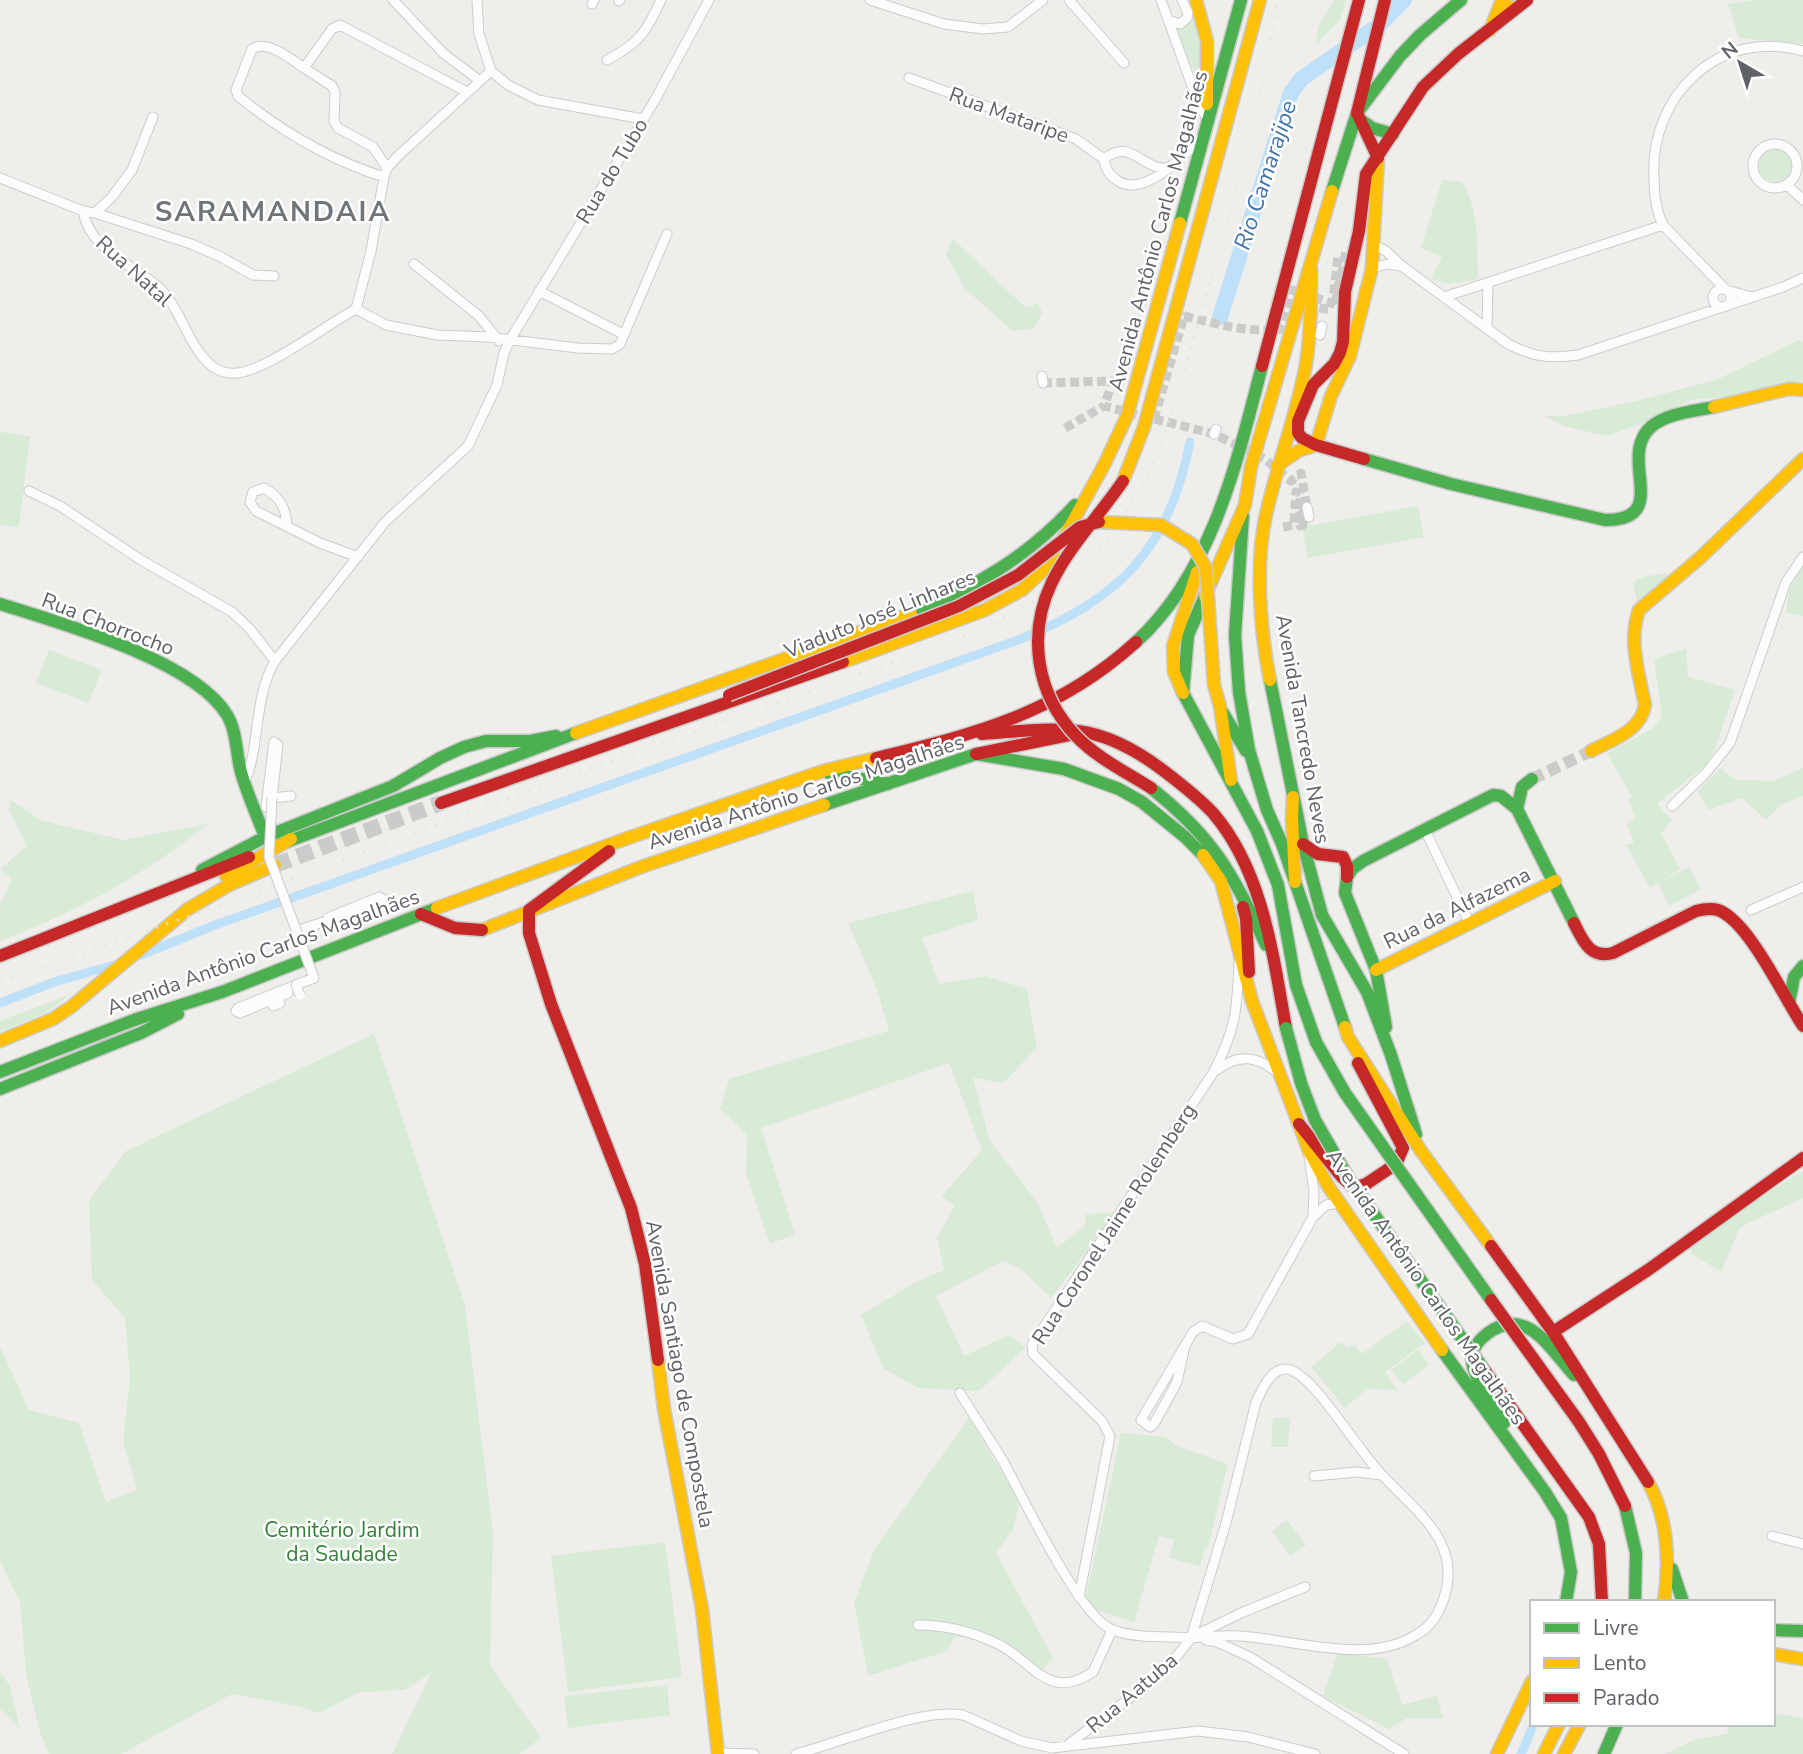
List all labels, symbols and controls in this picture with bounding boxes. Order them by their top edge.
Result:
north arrow [1705,28,1775,98]
text: N [1716,36,1744,65]
street label: Avenida Antônio Carlos Magalhães [1102,68,1214,394]
street label: Rua Mataripe [945,80,1073,150]
water label: Rio Camarajipe [1227,97,1304,254]
street label: Rua do Tubo [569,113,655,229]
district label: SARAMANDAIA [155,193,391,231]
street label: Rua Natal [90,229,179,313]
street label: Viaduto José Linhares [779,563,980,666]
street label: Rua Chorrocho [38,586,178,662]
street label: Avenida Tancredo Neves [1269,612,1337,846]
street label: Avenida Antônio Carlos Magalhães [644,728,968,856]
street label: Rua da Alfazema [1379,860,1535,956]
street label: Avenida Antônio Carlos Magalhães [103,882,423,1022]
street label: Rua Coronel Jaime Rolemberg [1025,1098,1203,1350]
street label: Avenida Antônio Carlos Magalhães [1320,1143,1532,1431]
street label: Avenida Santiago de Compostela [639,1218,721,1530]
park label: Cemitério Jardim da Saudade [264,1516,420,1568]
legend [1530,1600,1775,1726]
text: Livre [1593,1614,1639,1642]
street label: Rua Aatuba [1080,1647,1184,1739]
text: Lento [1593,1649,1646,1677]
text: Parado [1593,1684,1659,1712]

